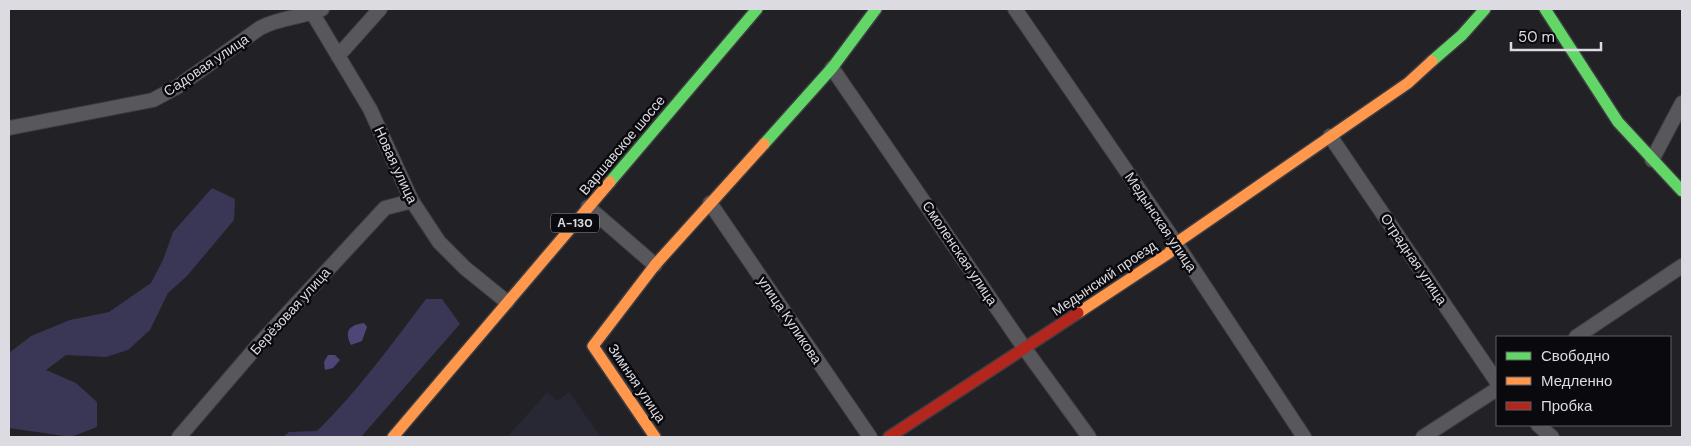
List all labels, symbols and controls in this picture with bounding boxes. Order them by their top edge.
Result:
scale bar [1511,20,1601,52]
text: 50 m [1518,27,1555,47]
street label: Садовая улица [160,30,252,100]
street label: Варшавское шоссе [575,91,669,199]
street label: Новая улица [370,124,422,206]
street label: Медынская улица [1121,169,1201,275]
street label: Смоленская улица [918,197,1002,309]
street label: Отрадная улица [1377,210,1451,308]
road number: А-130 [551,214,599,232]
street label: Медынский проезд [1048,236,1160,320]
street label: Берёзовая улица [246,263,334,358]
street label: улица Куликова [754,273,826,368]
legend [1496,336,1671,426]
street label: Зимняя улица [604,340,670,426]
text: Свободно [1541,346,1610,366]
text: Медленно [1541,371,1612,391]
text: Пробка [1541,396,1593,416]

